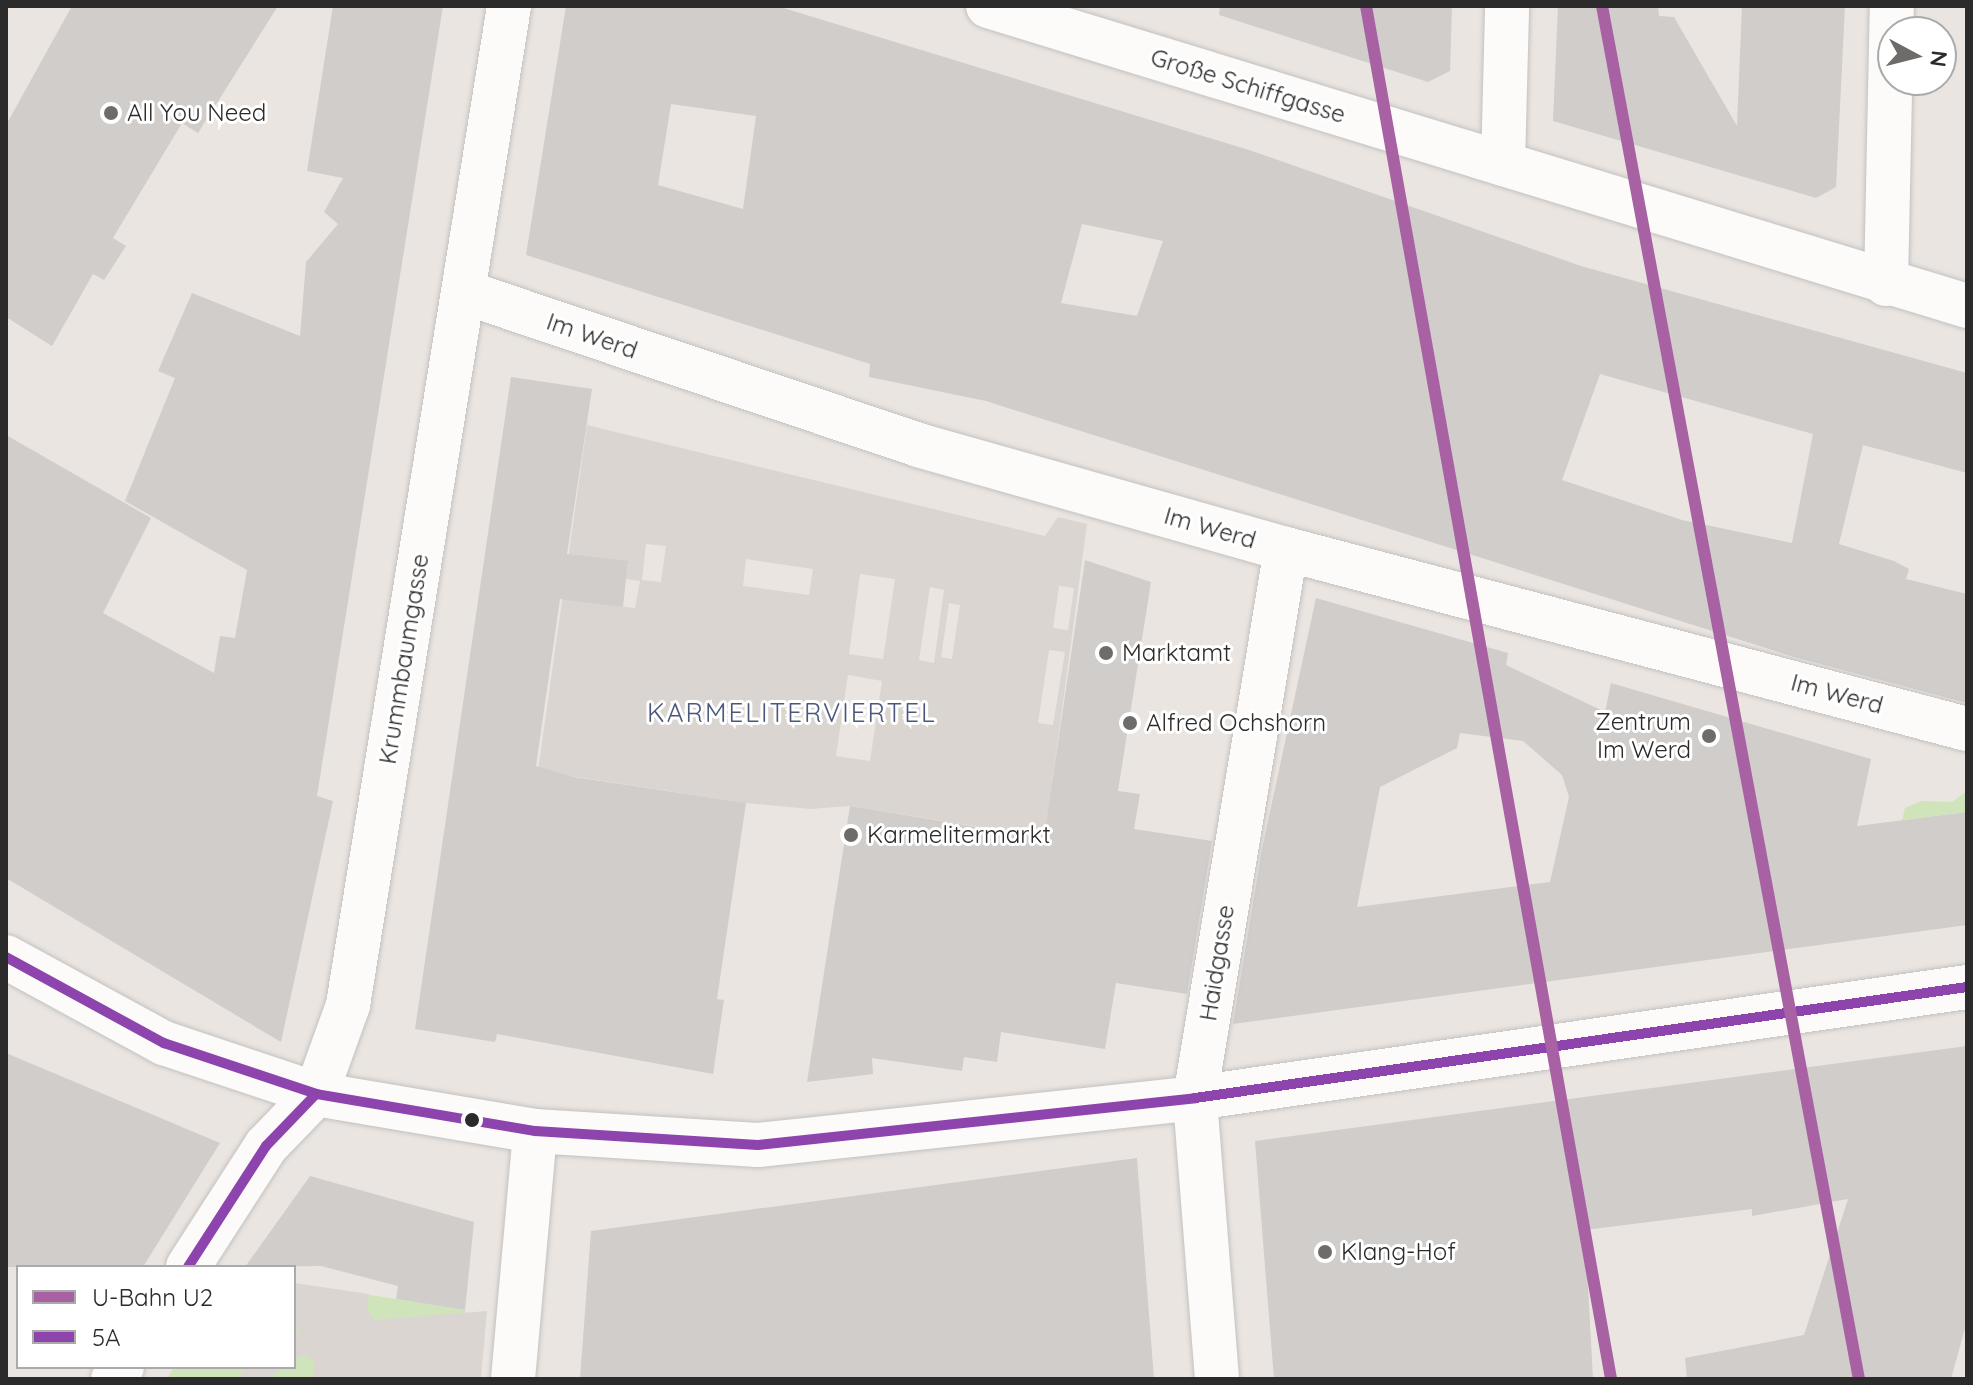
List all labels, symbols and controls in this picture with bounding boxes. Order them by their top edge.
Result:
north arrow [1877,16,1957,96]
street label: Große Schiffgasse [1147,43,1349,129]
text: N [1924,49,1954,68]
place label: All You Need [127,99,266,127]
marker: All You Need [102,104,120,122]
street label: Im Werd [543,307,641,365]
street label: Im Werd [1161,501,1259,555]
street label: Krummbaumgasse [373,552,435,766]
place label: Marktamt [1122,639,1231,667]
marker: Marktamt [1097,644,1115,662]
street label: Im Werd [1788,668,1886,720]
district label: KARMELITERVIERTEL [647,697,937,729]
place label: Zentrum Im Werd [1595,708,1691,764]
place label: Alfred Ochshorn [1146,709,1326,737]
marker: Alfred Ochshorn [1121,714,1139,732]
marker: Zentrum Im Werd [1698,725,1720,747]
place label: Karmelitermarkt [867,821,1051,849]
marker: Karmelitermarkt [842,826,860,844]
street label: Haidgasse [1194,903,1240,1023]
unlabelled marker [464,1112,480,1128]
place label: Klang-Hof [1341,1238,1456,1266]
marker: Klang-Hof [1316,1243,1334,1261]
legend [16,1265,296,1369]
text: U-Bahn U2 [92,1282,213,1312]
text: 5A [92,1322,121,1352]

